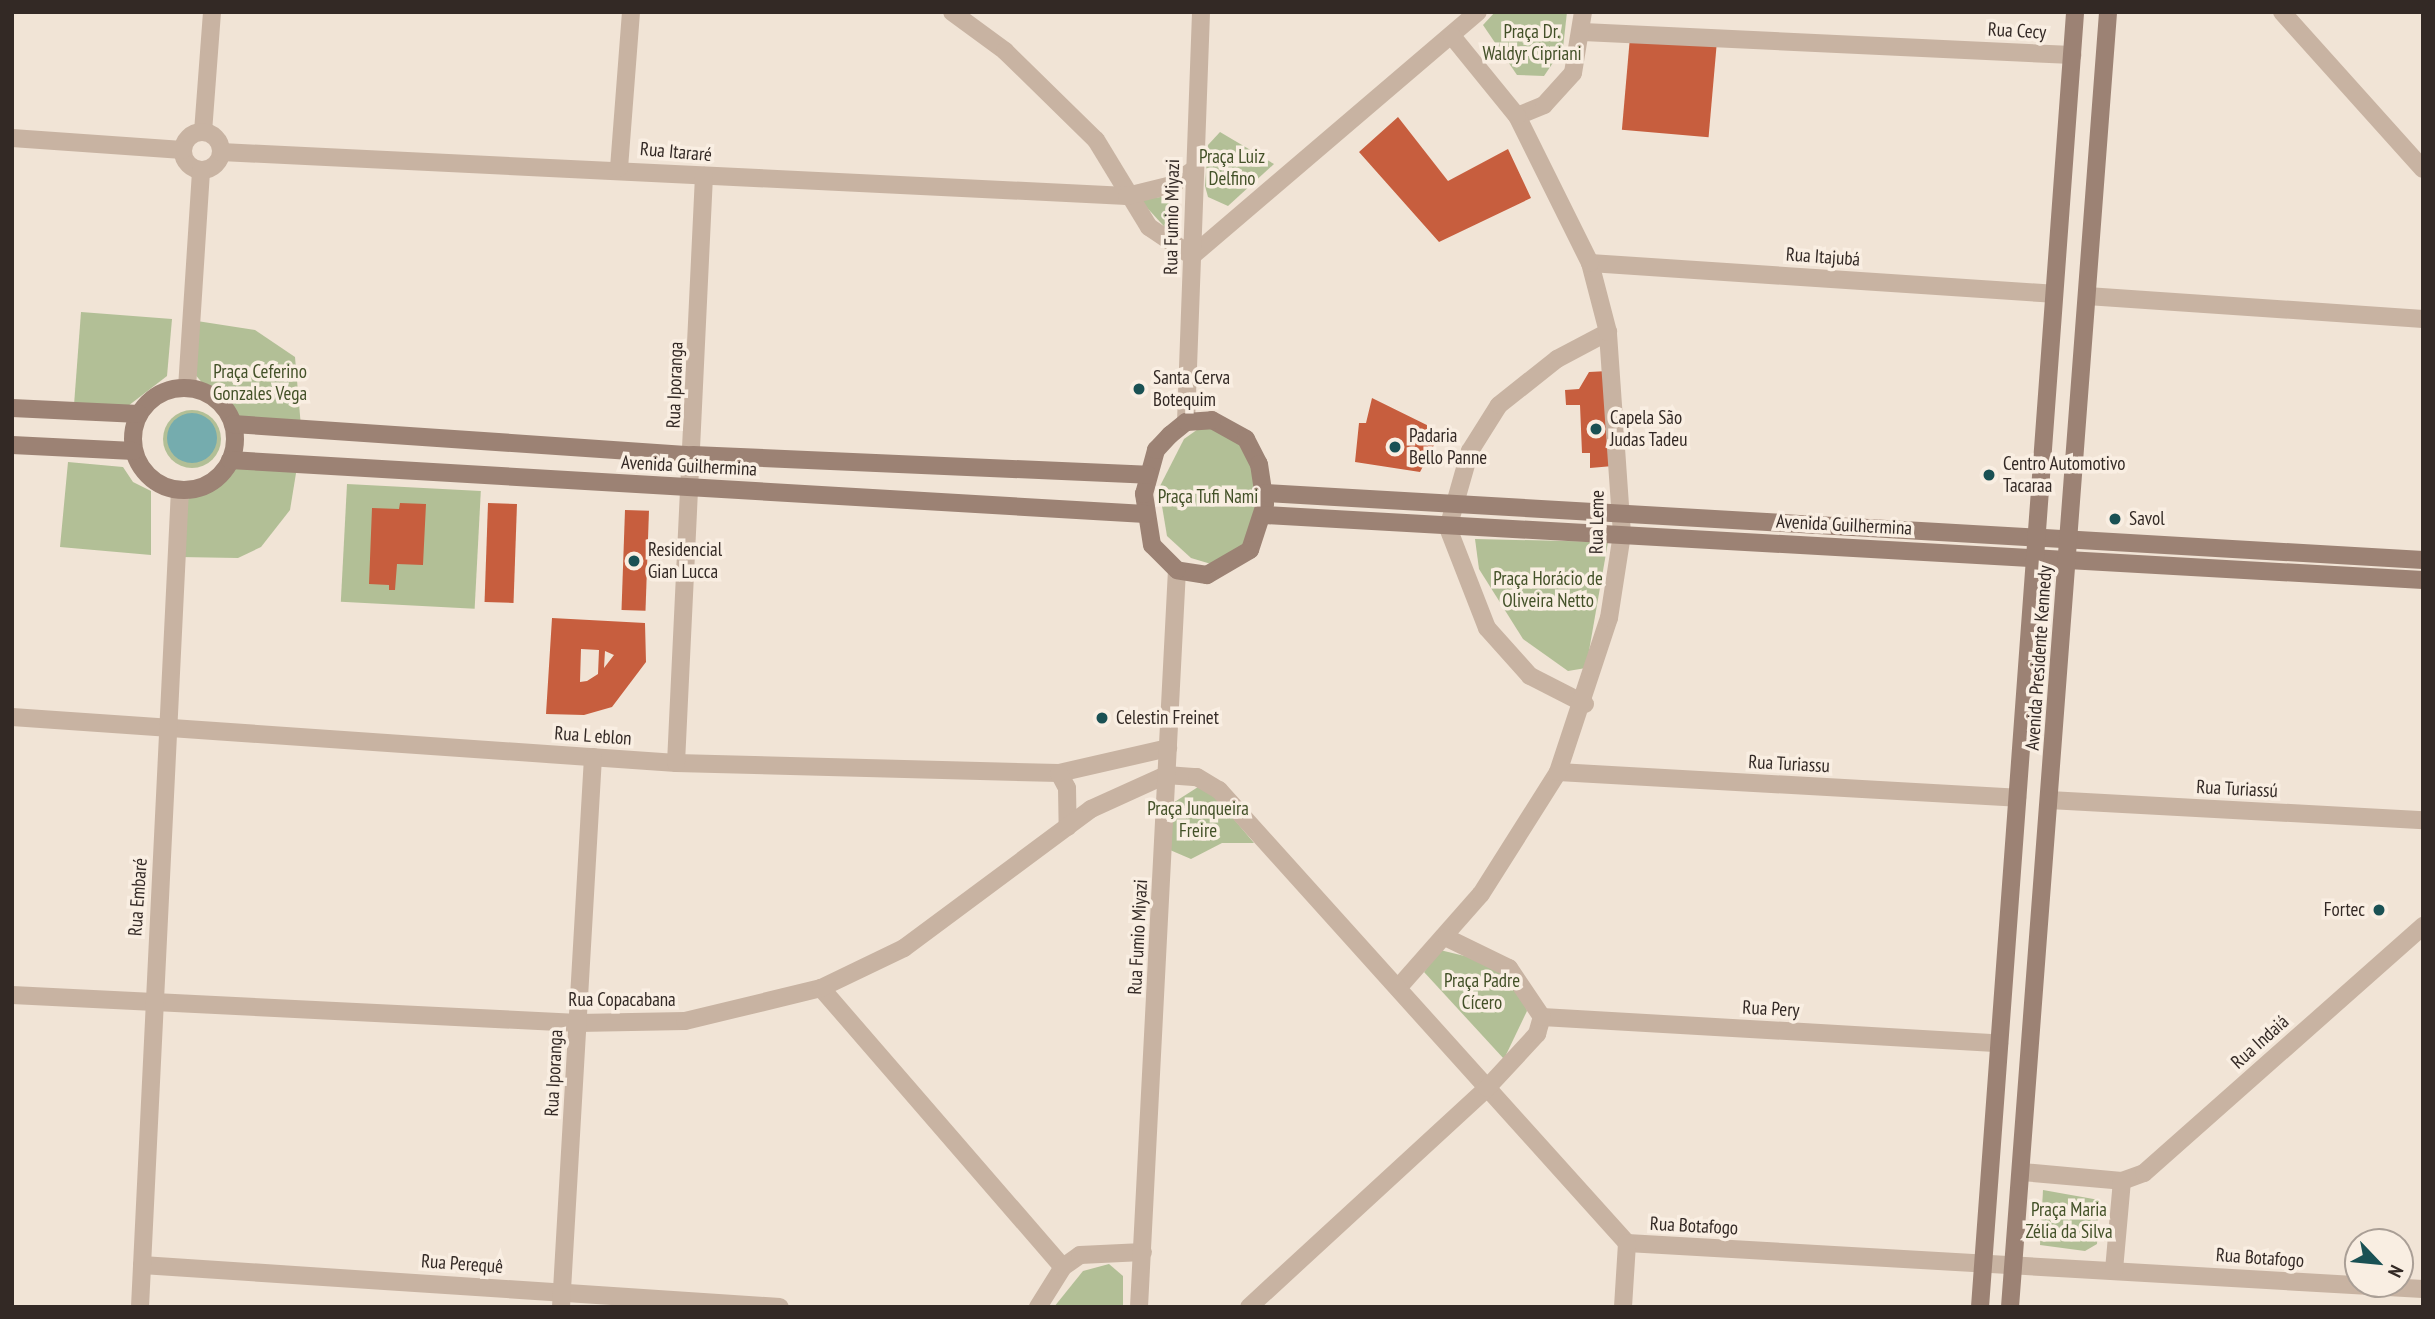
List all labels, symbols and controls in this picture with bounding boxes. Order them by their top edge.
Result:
street label: Rua Cecy [1987,18,2047,44]
park label: Praça Dr. Waldyr Cipriani [1482,21,1582,65]
street label: Rua Itararé [639,138,713,166]
park label: Praça Luiz Delfino [1199,146,1265,190]
street label: Rua Fumio Miyazi [1160,159,1184,275]
street label: Rua Itajubá [1785,243,1861,271]
street label: Rua Iporanga [662,341,688,429]
park label: Praça Ceferino Gonzales Vega [213,361,307,405]
place label: Santa Cerva Botequim [1153,367,1230,411]
marker: Santa Cerva Botequim [1131,381,1147,397]
place label: Capela São Judas Tadeu [1610,407,1688,451]
marker: Capela São Judas Tadeu [1588,421,1604,437]
place label: Padaria Bello Panne [1409,425,1487,469]
marker: Padaria Bello Panne [1387,439,1403,455]
street label: Avenida Guilhermina [621,451,757,481]
place label: Centro Automotivo Tacaraa [2003,453,2126,497]
marker: Centro Automotivo Tacaraa [1981,467,1997,483]
park label: Praça Tufi Nami [1157,486,1259,508]
street label: Rua Leme [1585,490,1609,554]
place label: Savol [2129,508,2165,530]
street label: Avenida Guilhermina [1776,510,1912,540]
marker: Savol [2107,511,2123,527]
place label: Residencial Gian Lucca [648,539,722,583]
marker: Residencial Gian Lucca [626,553,642,569]
street label: Avenida Presidente Kennedy [2021,565,2057,751]
park label: Praça Horácio de Oliveira Netto [1493,568,1603,612]
place label: Celestin Freinet [1116,707,1219,729]
marker: Celestin Freinet [1094,710,1110,726]
street label: Rua L eblon [553,722,633,750]
street label: Rua Turiassu [1747,750,1831,778]
street label: Rua Turiassú [2195,775,2279,803]
park label: Praça Junqueira Freire [1147,798,1249,842]
street label: Rua Embaré [124,857,152,937]
street label: Rua Fumio Miyazi [1124,879,1152,995]
place label: Fortec [2324,899,2365,921]
marker: Fortec [2371,902,2387,918]
park label: Praça Padre Cícero [1444,970,1520,1014]
street label: Rua Copacabana [568,989,676,1011]
street label: Rua Pery [1742,996,1800,1022]
street label: Rua Indaiá [2227,1010,2293,1074]
street label: Rua Iporanga [540,1029,568,1117]
park label: Praça Maria Zélia da Silva [2025,1199,2113,1243]
street label: Rua Botafogo [1649,1212,1739,1240]
north arrow [2344,1228,2414,1298]
street label: Rua Botafogo [2215,1244,2305,1272]
street label: Rua Perequê [420,1250,504,1278]
text: N [2383,1261,2409,1281]

